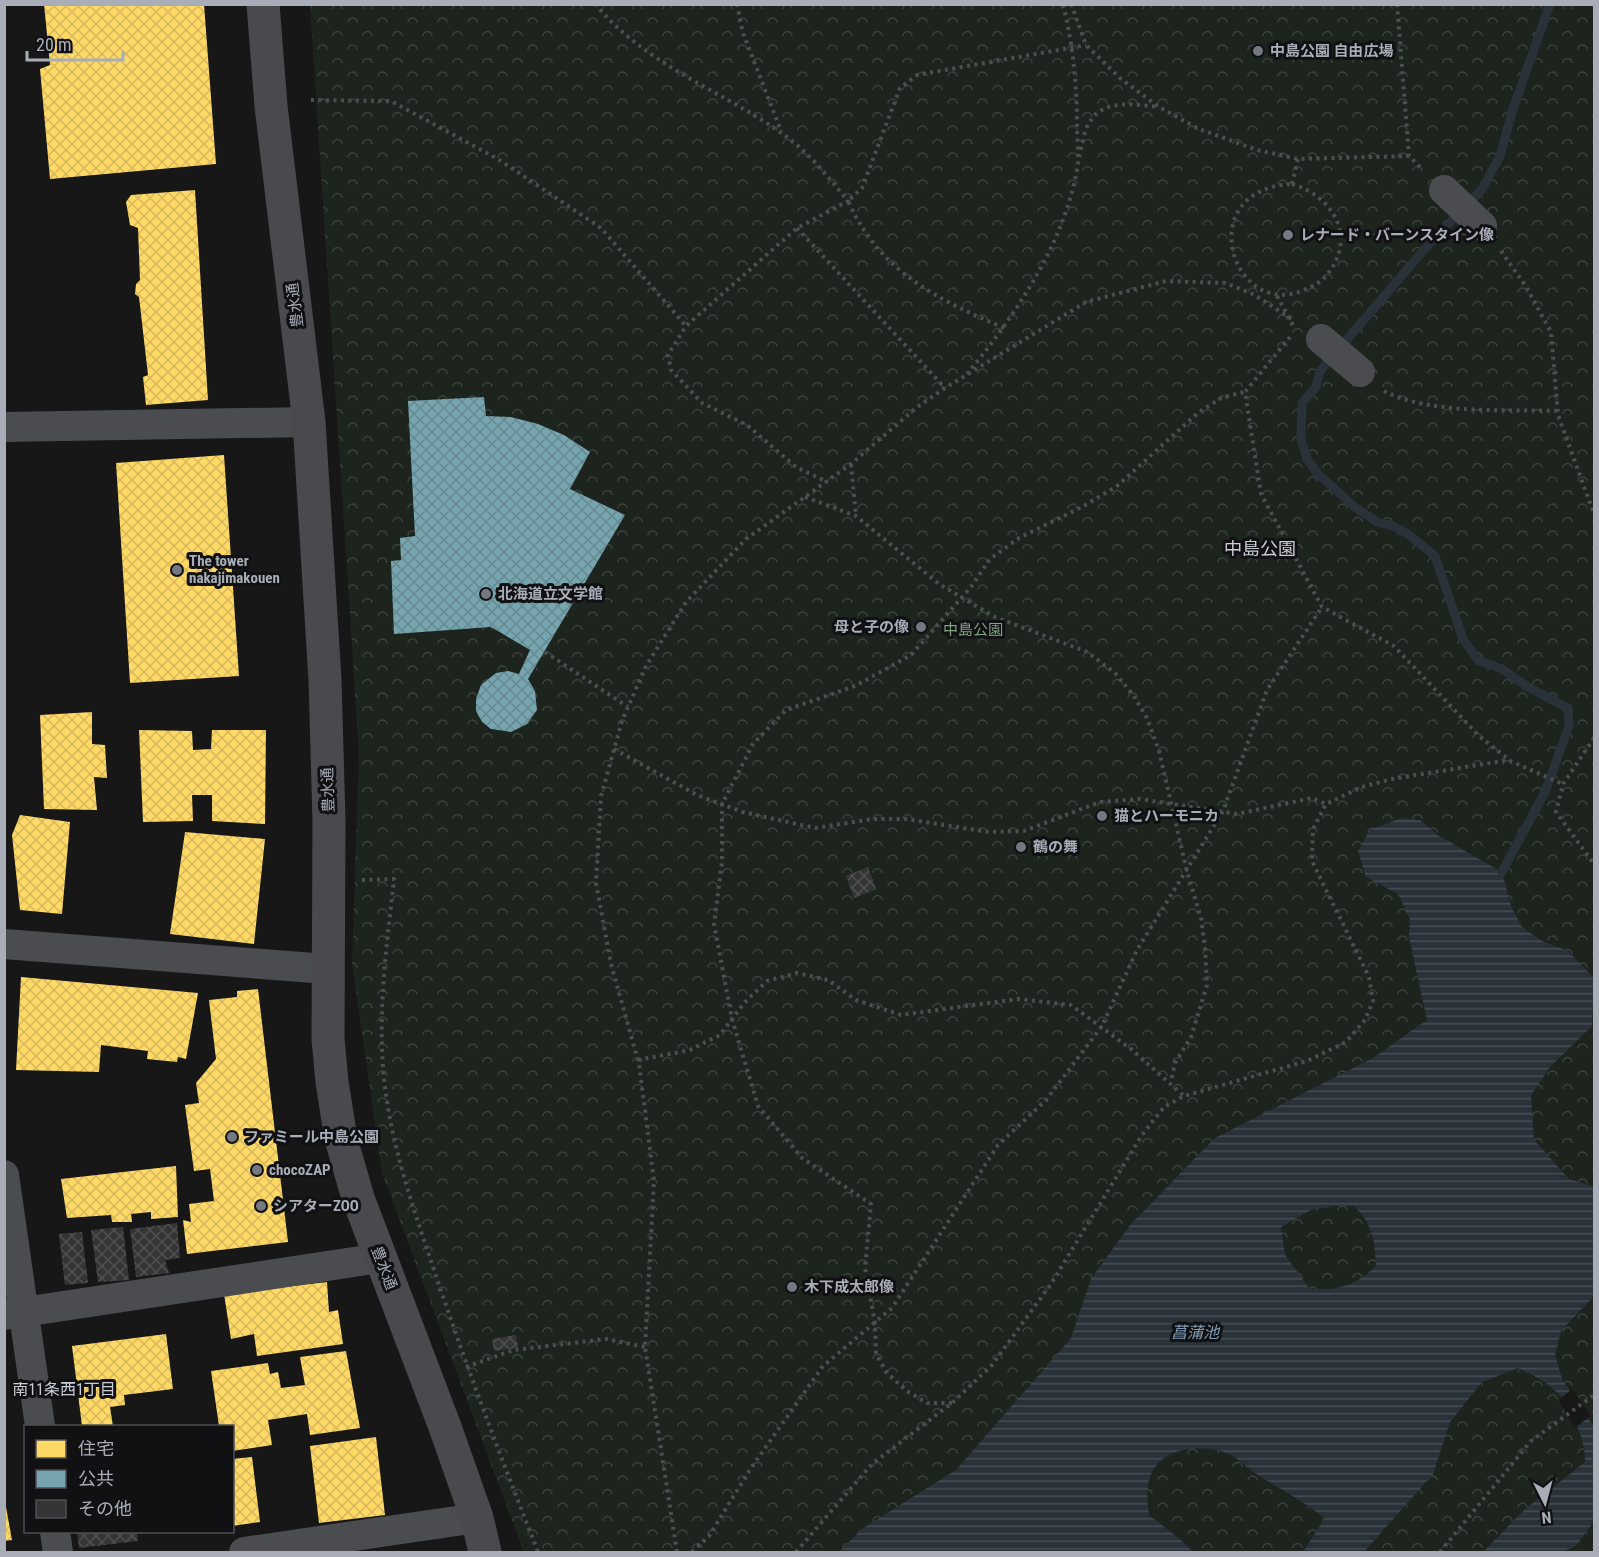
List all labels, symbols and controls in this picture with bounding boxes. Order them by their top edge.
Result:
scale bar [27,24,123,62]
text: 20 m [36,34,71,55]
place label: 中島公園 自由広場 [1270,42,1393,60]
marker: 中島公園 自由広場 [1251,44,1265,58]
place label: レナード・バーンスタイン像 [1300,226,1494,244]
marker: レナード・バーンスタイン像 [1281,228,1295,242]
street label: 豊水通 [283,282,307,328]
district label: 中島公園 [1224,538,1296,559]
place label: The tower nakajimakouen [189,552,280,587]
marker: The tower nakajimakouen [170,563,184,577]
place label: 北海道立文学館 [498,585,603,603]
marker: 北海道立文学館 [479,587,493,601]
place label: 母と子の像 [834,618,909,636]
marker: 母と子の像 [914,620,928,634]
park label: 中島公園 [943,621,1003,639]
street label: 豊水通 [318,767,338,813]
place label: 猫とハーモニカ [1114,807,1219,825]
marker: 猫とハーモニカ [1095,809,1109,823]
place label: 鶴の舞 [1033,838,1078,856]
marker: 鶴の舞 [1014,840,1028,854]
place label: ファミール中島公園 [244,1128,379,1146]
marker: ファミール中島公園 [225,1130,239,1144]
place label: chocoZAP [269,1161,331,1179]
marker: chocoZAP [250,1163,264,1177]
place label: シアターZOO [273,1197,359,1215]
marker: シアターZOO [254,1199,268,1213]
street label: 豊水通 [368,1244,400,1292]
place label: 木下成太郎像 [804,1278,894,1296]
marker: 木下成太郎像 [785,1280,799,1294]
water label: 菖蒲池 [1171,1323,1221,1342]
district label: 南11条西1丁目 [12,1380,116,1399]
legend [24,1425,234,1533]
text: 住宅 [78,1438,114,1459]
text: 公共 [78,1468,114,1489]
north arrow [1515,1473,1575,1533]
text: その他 [78,1498,132,1519]
text: N [1541,1507,1552,1527]

